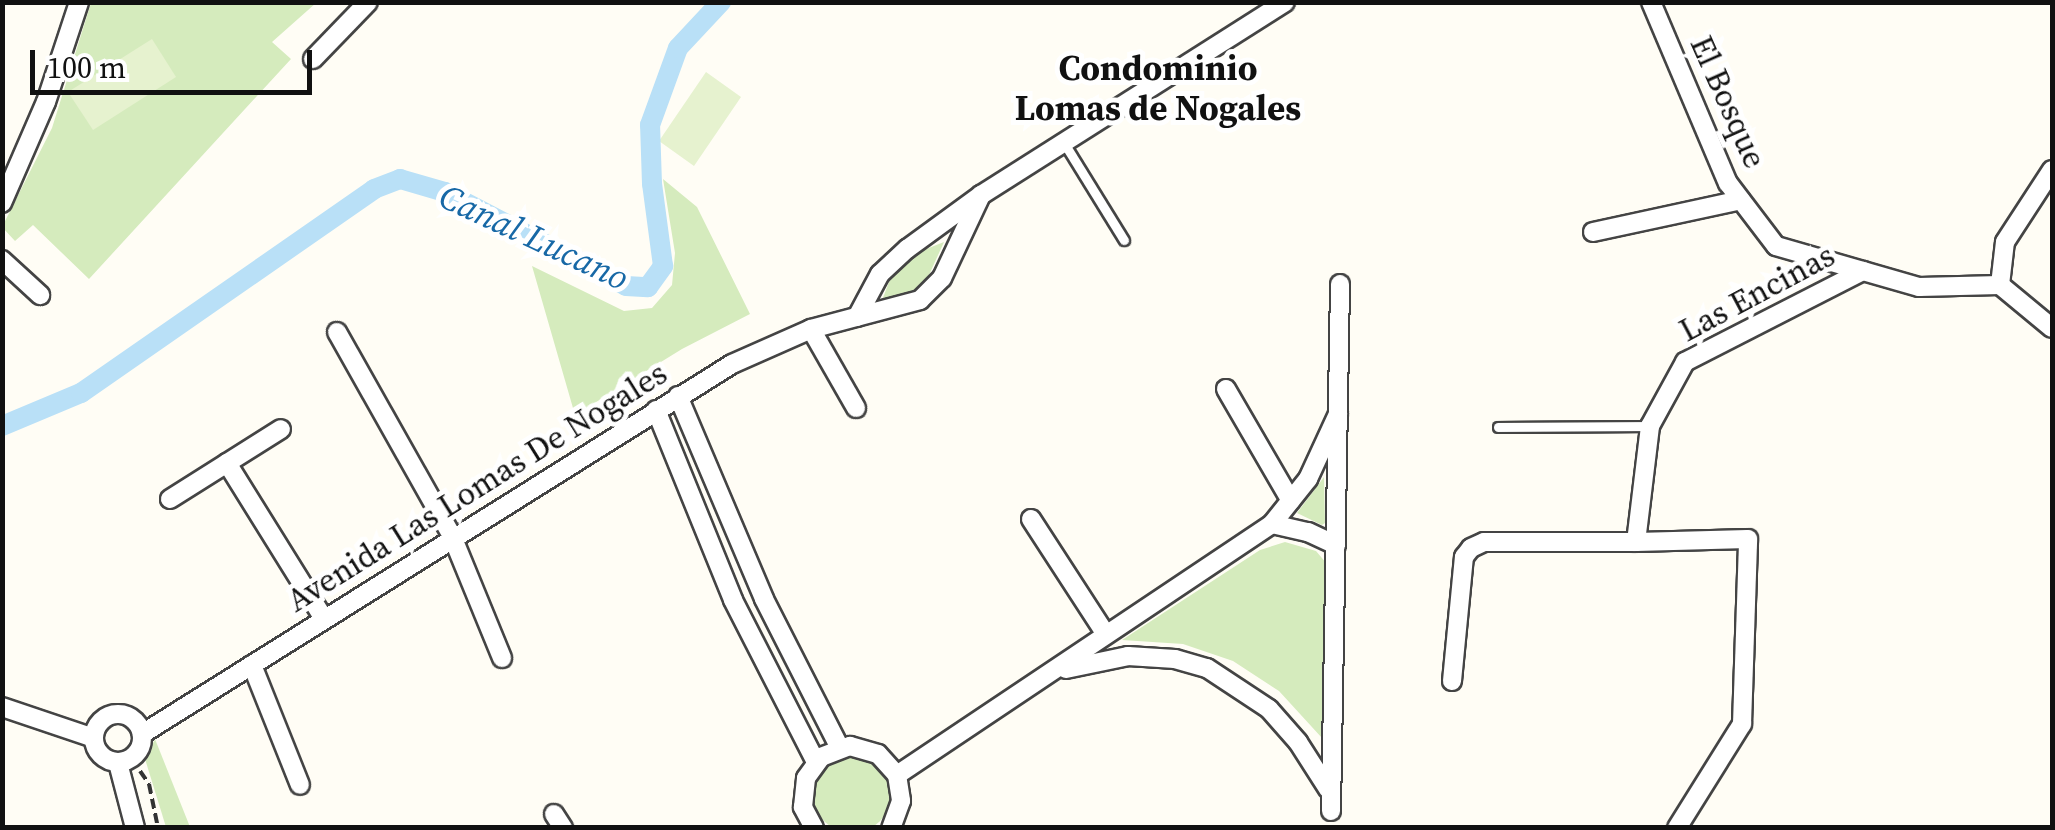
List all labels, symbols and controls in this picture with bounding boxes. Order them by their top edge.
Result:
scale bar [35,30,318,92]
street label: El Bosque [1682,30,1774,174]
text: 100 m [47,47,126,88]
district label: Condominio Lomas de Nogales [1015,47,1301,129]
water label: Canal Lucano [433,175,635,299]
street label: Las Encinas [1673,236,1841,350]
street label: Avenida Las Lomas De Nogales [280,354,674,620]

